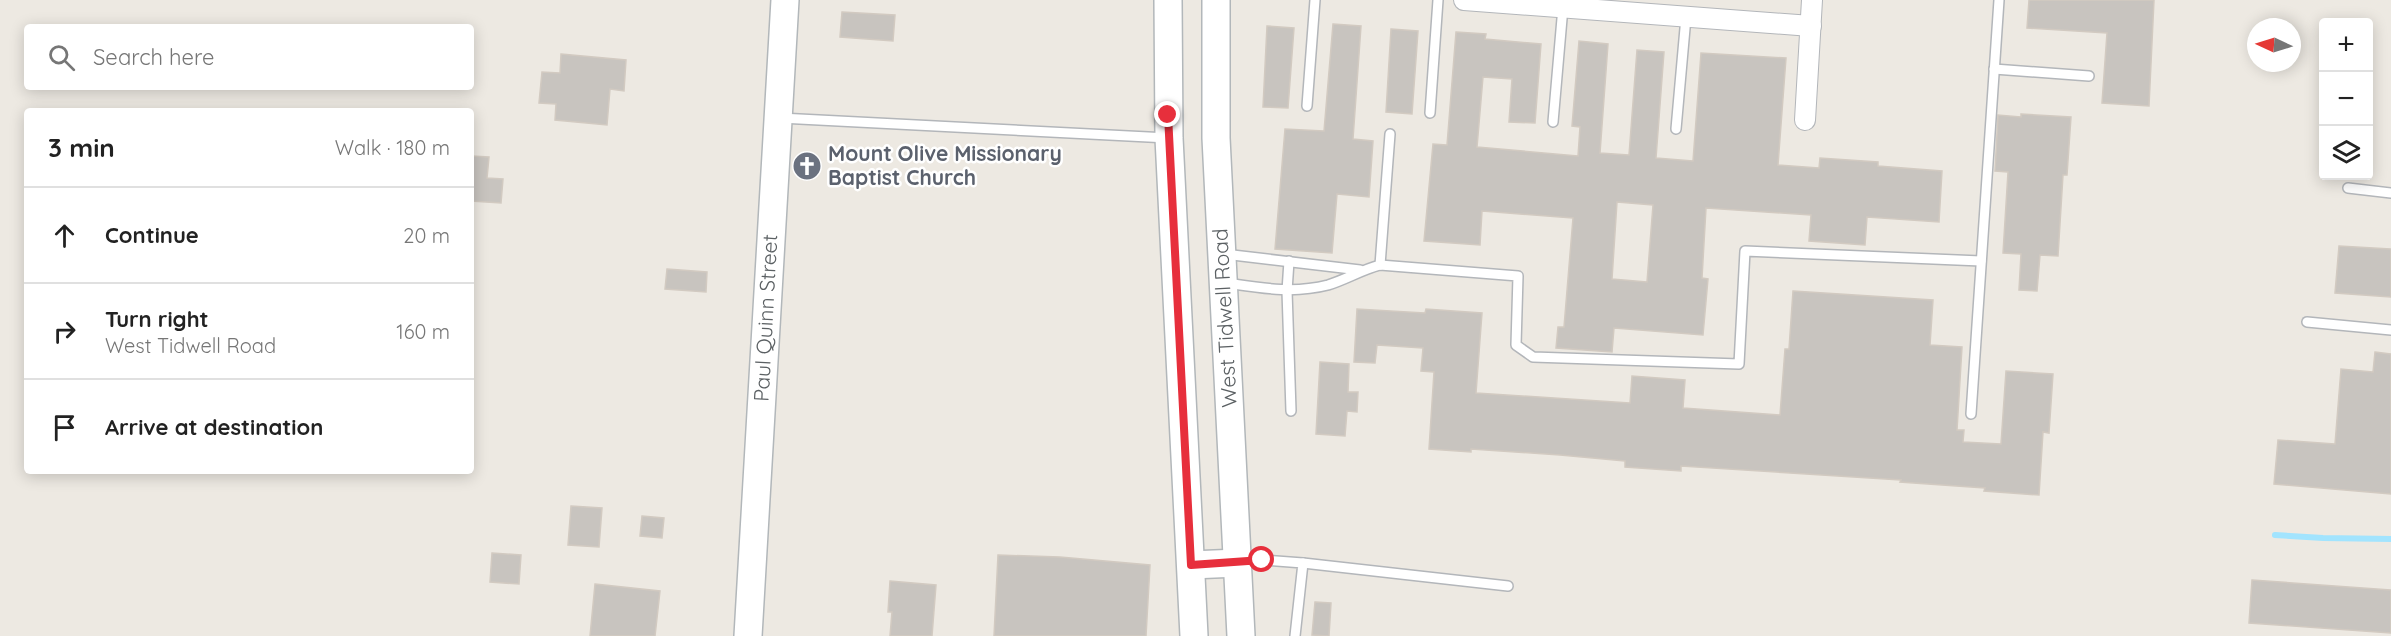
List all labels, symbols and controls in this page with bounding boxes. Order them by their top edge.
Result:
north arrow [2247,18,2301,72]
map controls [2319,18,2373,180]
button: + [2319,18,2373,72]
search box [24,24,474,90]
icon: search [45,41,78,74]
text: Search here [93,43,214,71]
button: − [2319,72,2373,126]
route end [1154,101,1180,127]
button: layers [2319,126,2373,180]
text: 3 min [48,131,115,164]
text: Walk · 180 m [335,135,450,160]
place label: Mount Olive Missionary Baptist Church [828,140,1062,190]
church icon: Mount Olive Missionary Baptist Church [791,150,823,182]
icon: ahead [48,219,81,252]
text: Continue [105,221,199,249]
text: 20 m [403,223,450,248]
street label: West Tidwell Road [1206,228,1242,408]
street label: Paul Quinn Street [748,234,782,402]
text: Turn right [105,305,209,333]
icon: right [48,315,81,348]
text: 160 m [396,319,450,344]
text: West Tidwell Road [105,333,276,358]
icon: arrive [48,411,81,444]
text: Arrive at destination [105,413,323,441]
route start [1248,546,1274,572]

